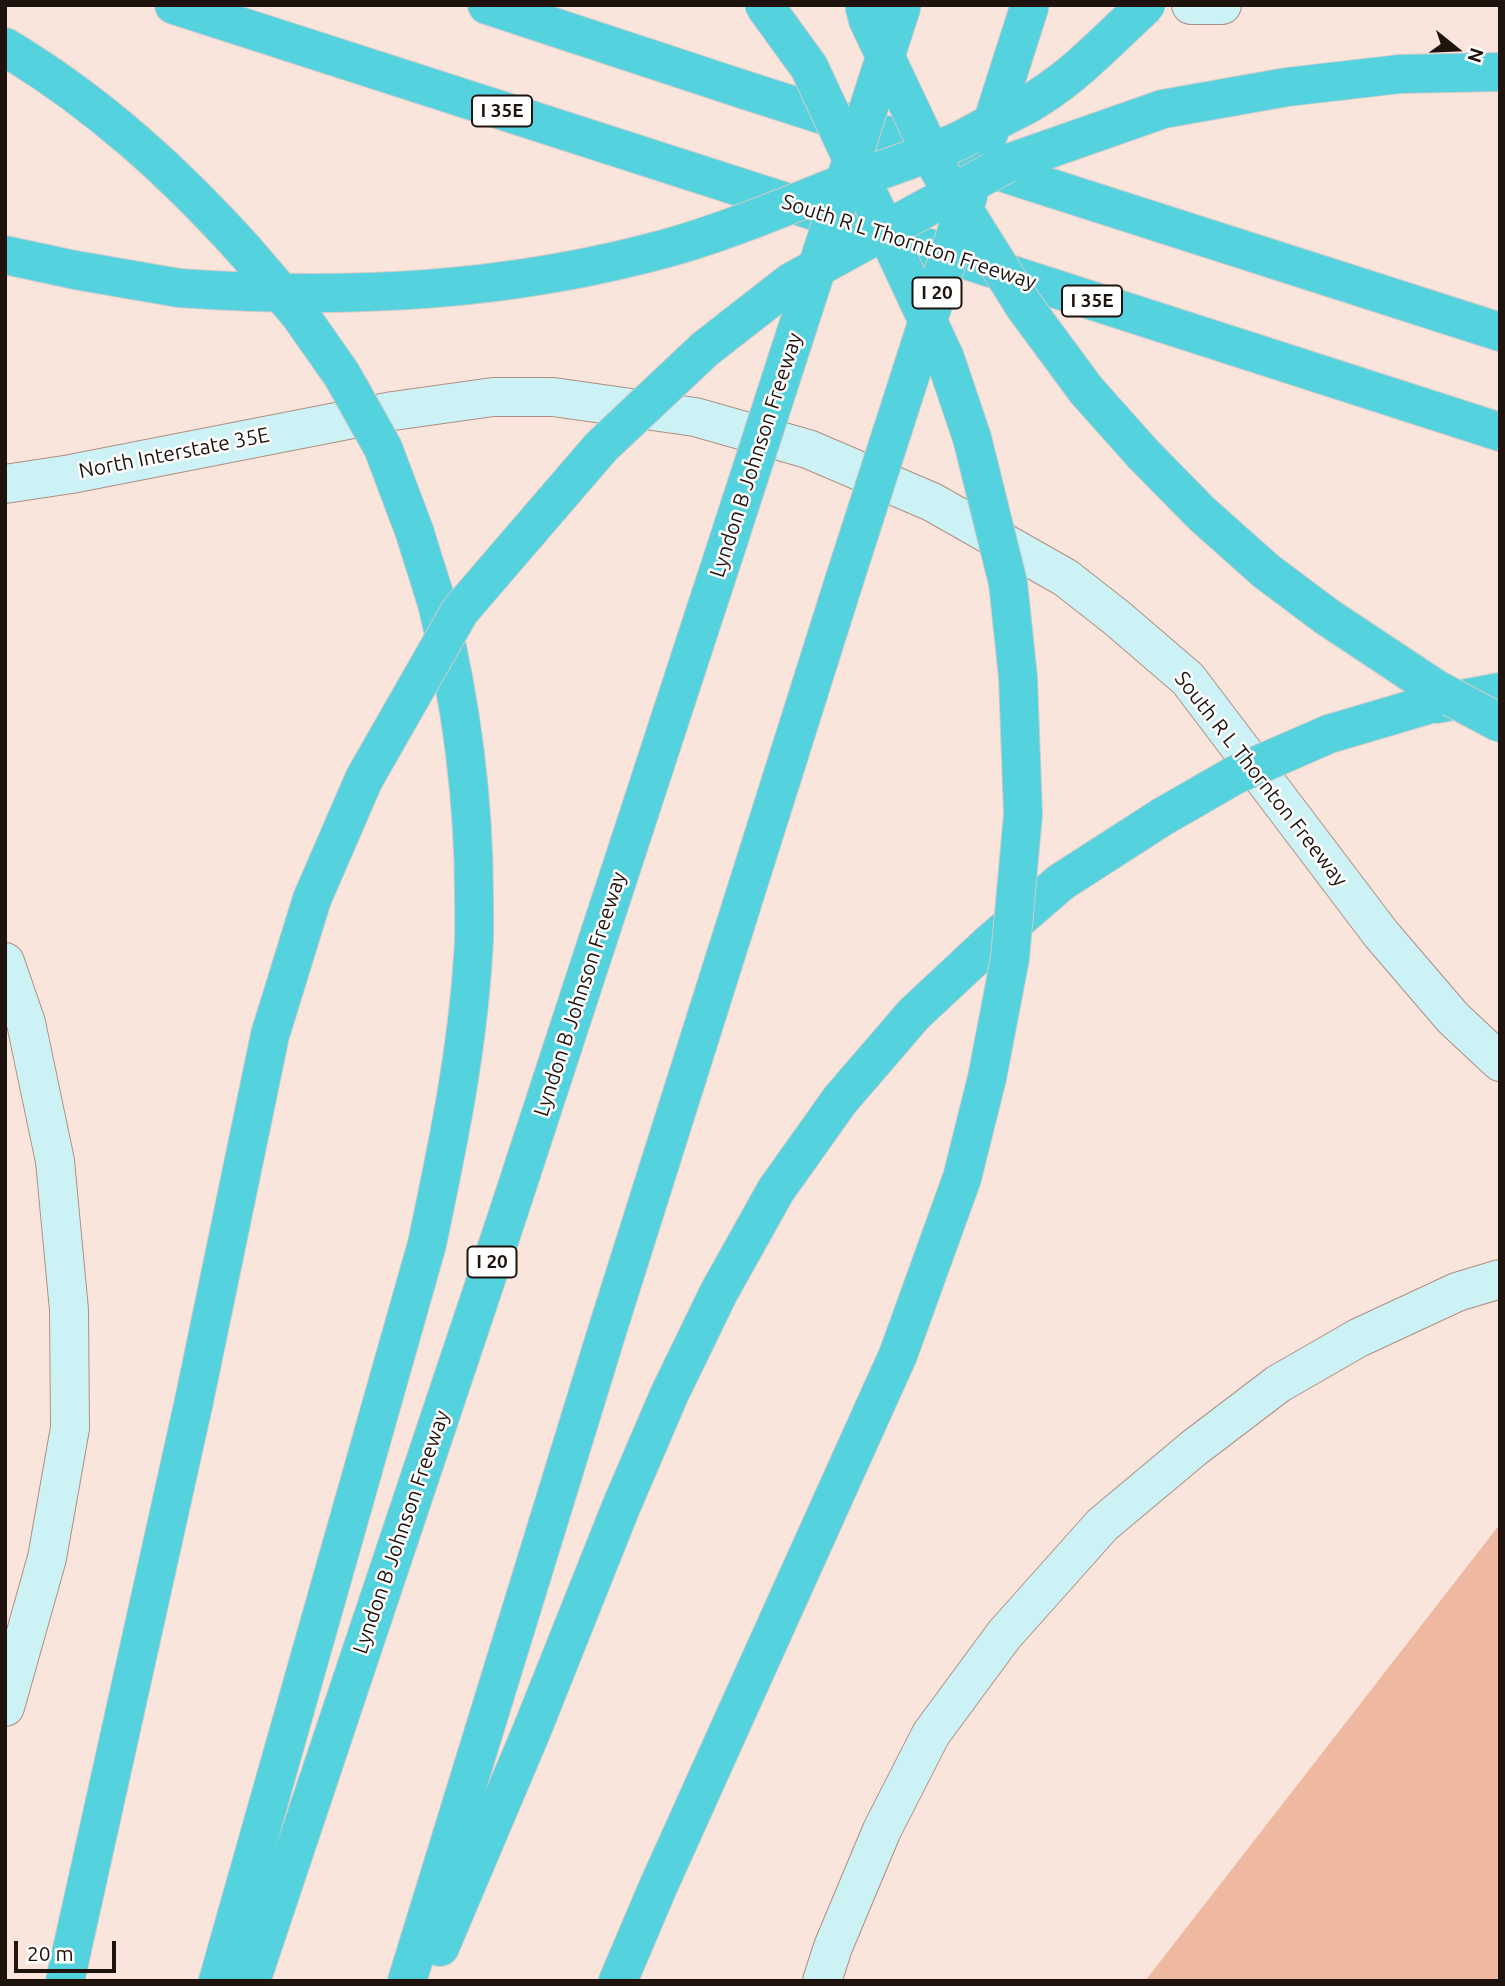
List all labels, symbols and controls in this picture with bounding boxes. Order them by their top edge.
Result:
north arrow [1421,14,1491,84]
text: N [1463,45,1489,66]
road number: I 35E [472,96,532,127]
street label: South R L Thornton Freeway [779,189,1039,295]
road number: I 20 [912,278,962,308]
road number: I 35E [1062,286,1122,316]
street label: Lyndon B Johnson Freeway [704,329,808,581]
street label: North Interstate 35E [77,422,271,484]
street label: South R L Thornton Freeway [1169,666,1353,892]
street label: Lyndon B Johnson Freeway [528,868,632,1120]
road number: I 20 [468,1246,516,1278]
street label: Lyndon B Johnson Freeway [347,1407,455,1657]
scale bar [18,1926,119,1970]
text: 20 m [27,1941,74,1965]

